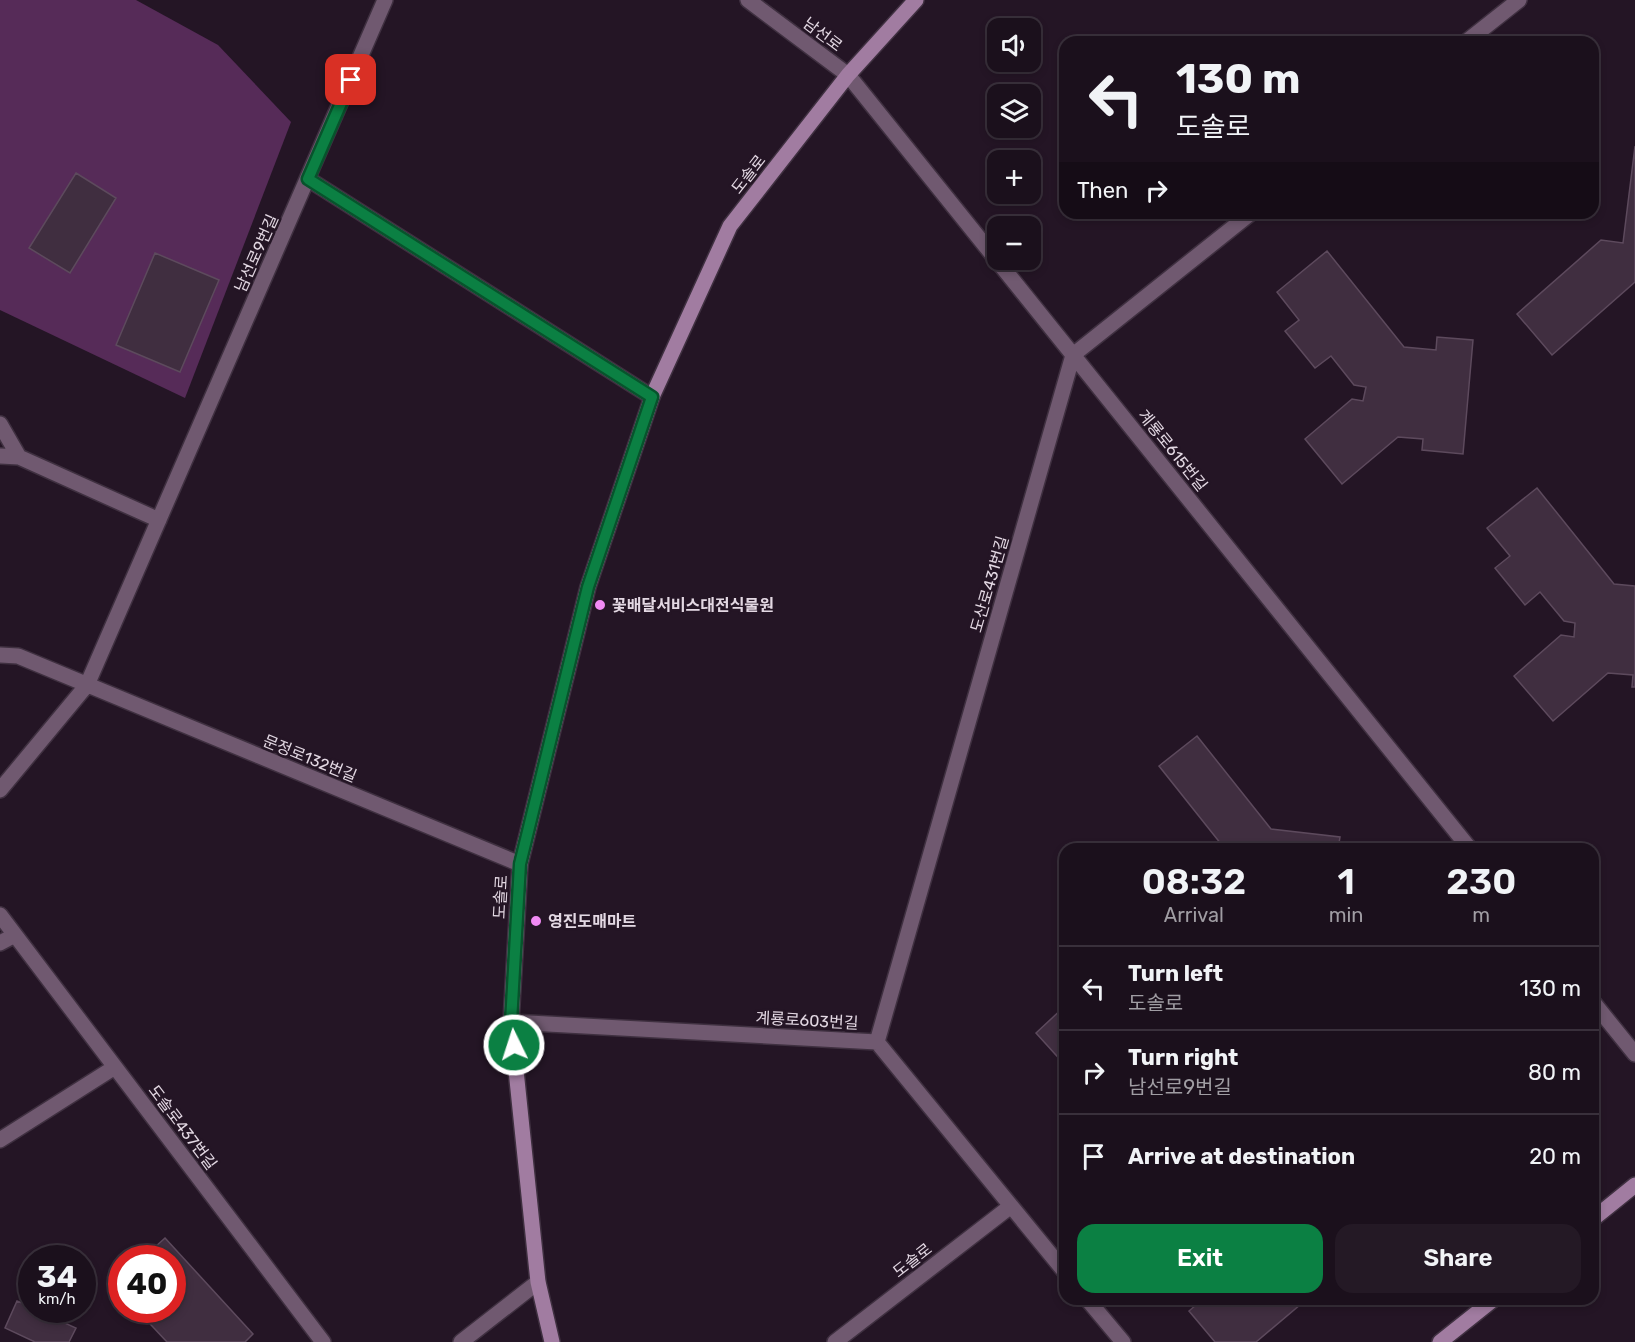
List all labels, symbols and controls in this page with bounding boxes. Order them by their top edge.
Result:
street label: 남선로 [799,14,846,55]
map controls [987,18,1041,270]
button: sound [987,18,1041,72]
pin [325,54,376,105]
text: 130 m [1176,54,1301,104]
icon: left [1077,60,1155,138]
icon: arrive [334,63,367,96]
button: layers [987,84,1041,138]
text: 도솔로 [1176,111,1251,143]
button: + [987,150,1041,204]
street label: 도솔로 [727,151,770,198]
icon: right [1140,174,1173,207]
text: Then [1077,177,1128,204]
street label: 남선로9번길 [231,211,282,295]
button: − [987,216,1041,270]
street label: 계룡로615번길 [1134,406,1211,495]
street label: 도산로431번길 [967,534,1012,635]
place label: 꽃배달서비스대전식물원 [612,596,774,615]
marker: 꽃배달서비스대전식물원 [593,598,607,612]
street label: 문정로132번길 [260,731,359,786]
text: 08:32 [1142,860,1246,903]
text: 1 [1337,860,1355,903]
text: 230 [1446,860,1516,903]
street label: 도솔로 [490,874,511,920]
text: Arrival [1164,903,1224,927]
text: min [1329,903,1363,927]
text: m [1472,903,1490,927]
place label: 영진도매마트 [548,912,637,931]
marker: 영진도매마트 [529,914,543,928]
text: Turn left [1128,960,1223,987]
icon: left [1077,972,1110,1005]
text: 130 m [1519,975,1581,1002]
text: 도솔로 [1128,991,1183,1015]
street label: 계룡로603번길 [755,1008,859,1033]
position arrow [482,1013,546,1077]
text: Turn right [1128,1044,1238,1071]
icon: right [1077,1056,1110,1089]
text: 80 m [1528,1059,1581,1086]
text: 남선로9번길 [1128,1075,1232,1099]
street label: 도솔로437번길 [145,1081,221,1173]
icon: arrive [1077,1140,1110,1173]
text: Arrive at destination [1128,1143,1355,1170]
text: 20 m [1529,1143,1581,1170]
button: Exit [1077,1224,1323,1293]
button: Share [1335,1224,1581,1293]
street label: 도솔로 [889,1239,936,1281]
speed limit sign: 40 [108,1245,186,1323]
text: 34 [37,1259,77,1295]
text: km/h [38,1290,76,1308]

